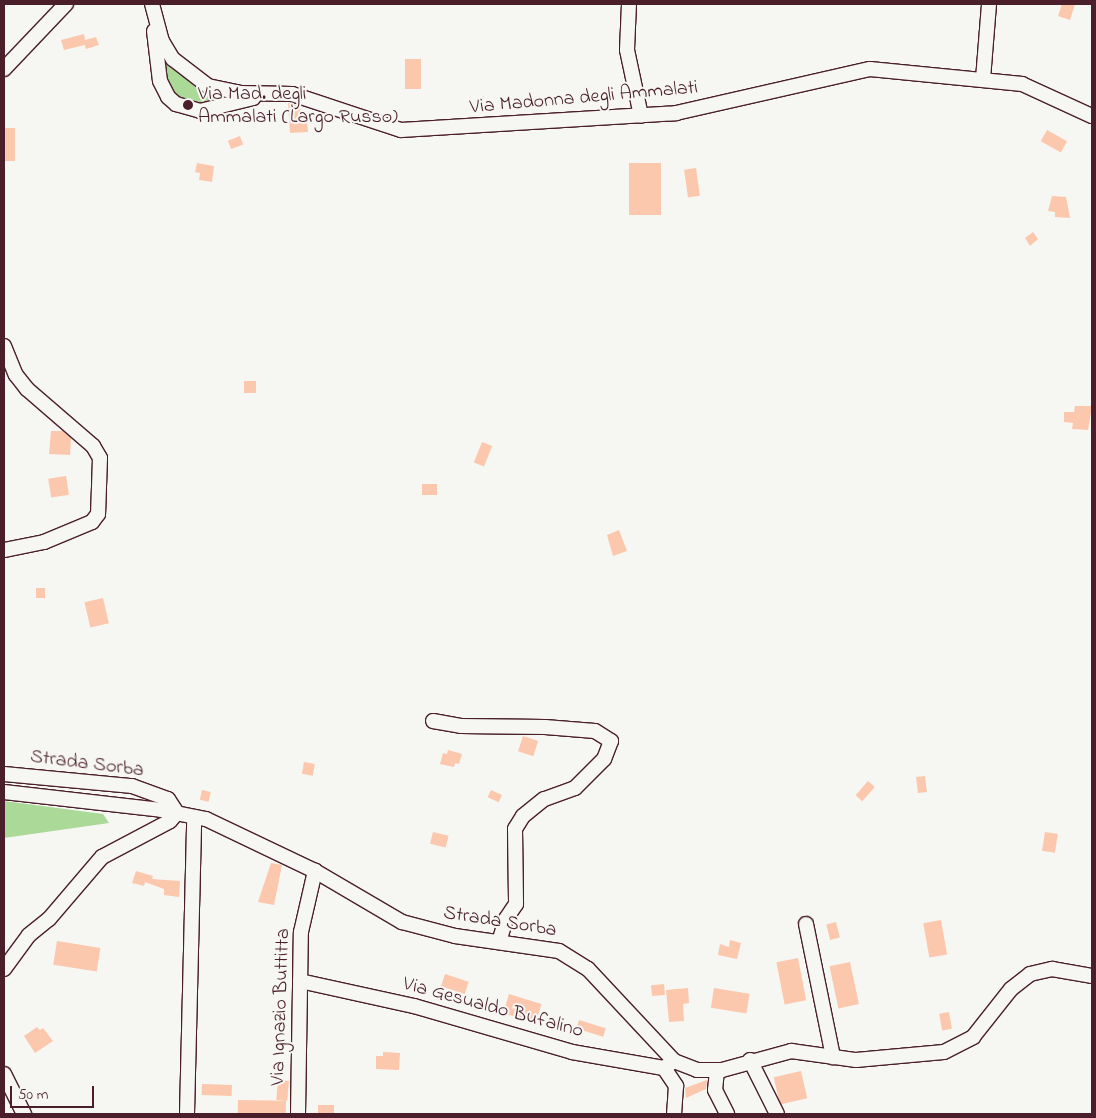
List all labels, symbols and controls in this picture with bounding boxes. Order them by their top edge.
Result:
street label: Via Madonna degli Ammalati [469,76,699,120]
place label: Via Mad. degli Ammalati (Largo Russo) [198,82,398,129]
marker: Via Mad. degli Ammalati (Largo Russo) [182,99,194,111]
street label: Strada Sorba [29,745,145,783]
street label: Strada Sorba [442,901,558,943]
street label: Via Ignazio Buttitta [266,928,296,1086]
street label: Via Gesualdo Bufalino [400,972,586,1044]
scale bar [12,1076,96,1108]
text: 50 m [18,1084,48,1106]

